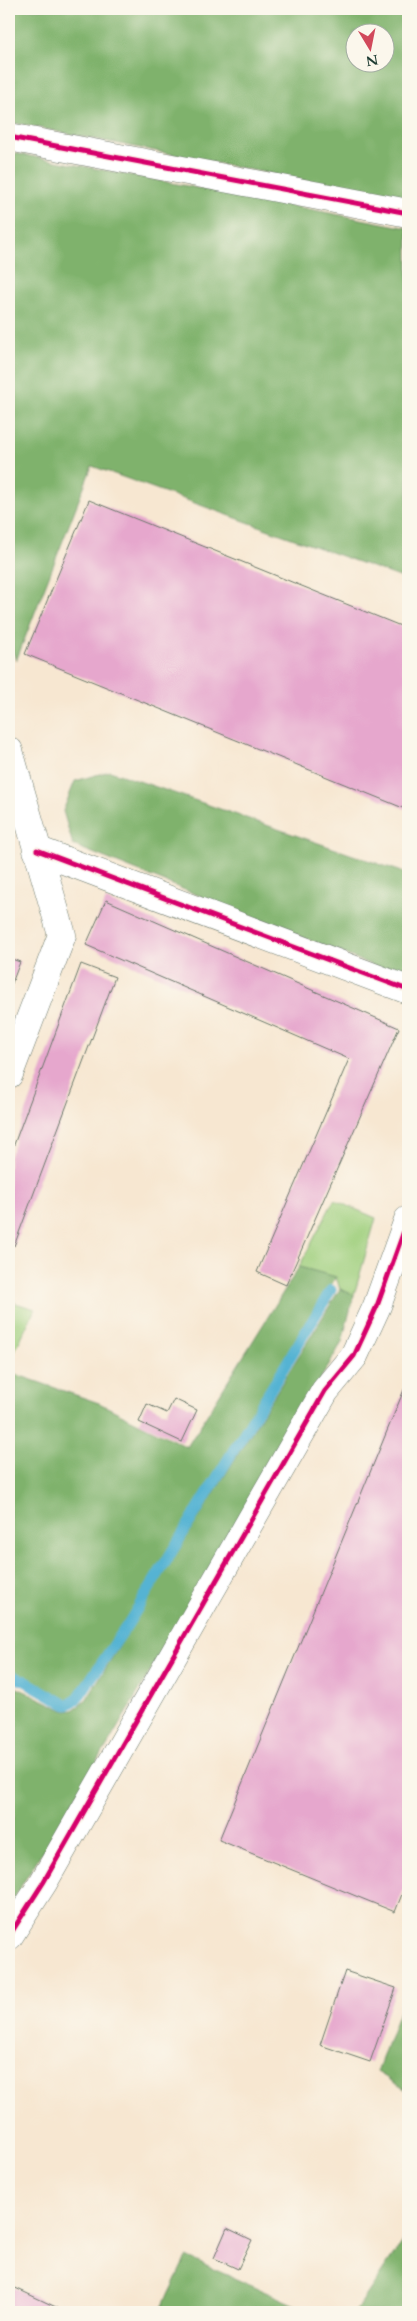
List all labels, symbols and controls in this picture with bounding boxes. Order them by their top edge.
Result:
north arrow [344,22,394,72]
text: N [365,50,380,71]

